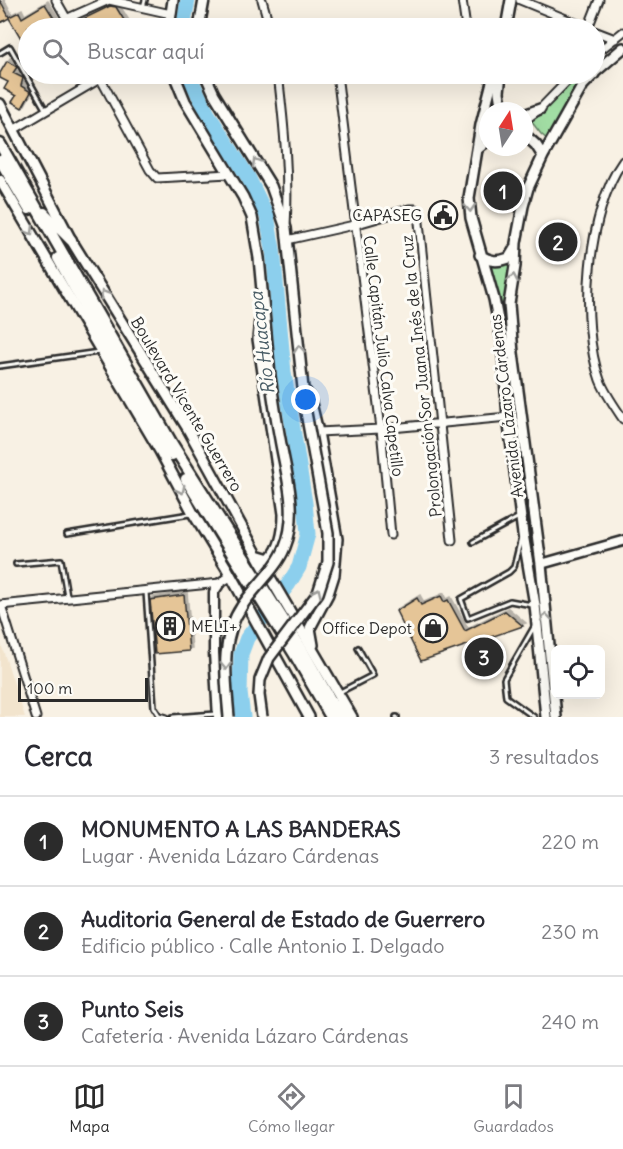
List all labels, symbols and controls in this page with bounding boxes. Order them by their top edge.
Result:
search box [18,18,605,84]
icon: search [39,35,72,68]
text: Buscar aquí [87,37,204,65]
north arrow [479,102,533,156]
one-way arrow [251,158,263,168]
pin: 1 [484,168,522,213]
public building icon: CAPASEG [427,199,459,231]
one-way arrow [463,203,476,213]
place label: CAPASEG [352,205,422,225]
pin: 2 [538,220,578,264]
one-way arrow [22,225,34,235]
street label: Calle Capitán Julio Calva Capetillo [359,234,409,478]
street label: Prolongación Sor Juana Inés de la Cruz [396,234,446,518]
one-way arrow [506,273,519,283]
water label: Río Huacapa [244,289,280,396]
one-way arrow [100,290,112,300]
street label: Boulevard Vicente Guerrero [127,313,247,495]
street label: Avenida Lázaro Cárdenas [485,313,527,499]
one-way arrow [293,344,306,353]
your location [291,385,320,414]
one-way arrow [173,484,185,495]
one-way arrow [309,588,321,599]
building icon: MELI+ [154,610,186,642]
shop icon: Office Depot [417,612,449,644]
one-way arrow [540,612,553,622]
place label: MELI+ [191,616,238,636]
place label: Office Depot [322,618,413,638]
pin: 3 [464,634,504,680]
map controls [551,645,605,699]
button: locate [551,645,605,699]
one-way arrow [220,661,232,670]
scale bar [18,675,148,702]
text: 100 m [27,678,72,698]
text: Cerca [24,740,93,773]
text: 3 resultados [489,744,599,769]
text: MONUMENTO A LAS BANDERAS [81,815,401,843]
text: 1 [40,829,47,854]
text: 220 m [542,829,599,854]
text: Lugar · Avenida Lázaro Cárdenas [81,843,379,868]
text: Auditoria General de Estado de Guerrero [81,905,485,933]
text: 2 [38,919,49,944]
text: 230 m [541,919,599,944]
text: Edificio público · Calle Antonio I. Delgado [81,933,444,958]
text: Punto Seis [81,995,184,1023]
text: 3 [38,1009,49,1034]
text: 240 m [541,1009,599,1034]
text: Cafetería · Avenida Lázaro Cárdenas [81,1023,409,1048]
tab: Mapa [69,1080,110,1136]
tab: Cómo llegar [248,1080,335,1136]
tab: Guardados [473,1080,554,1136]

